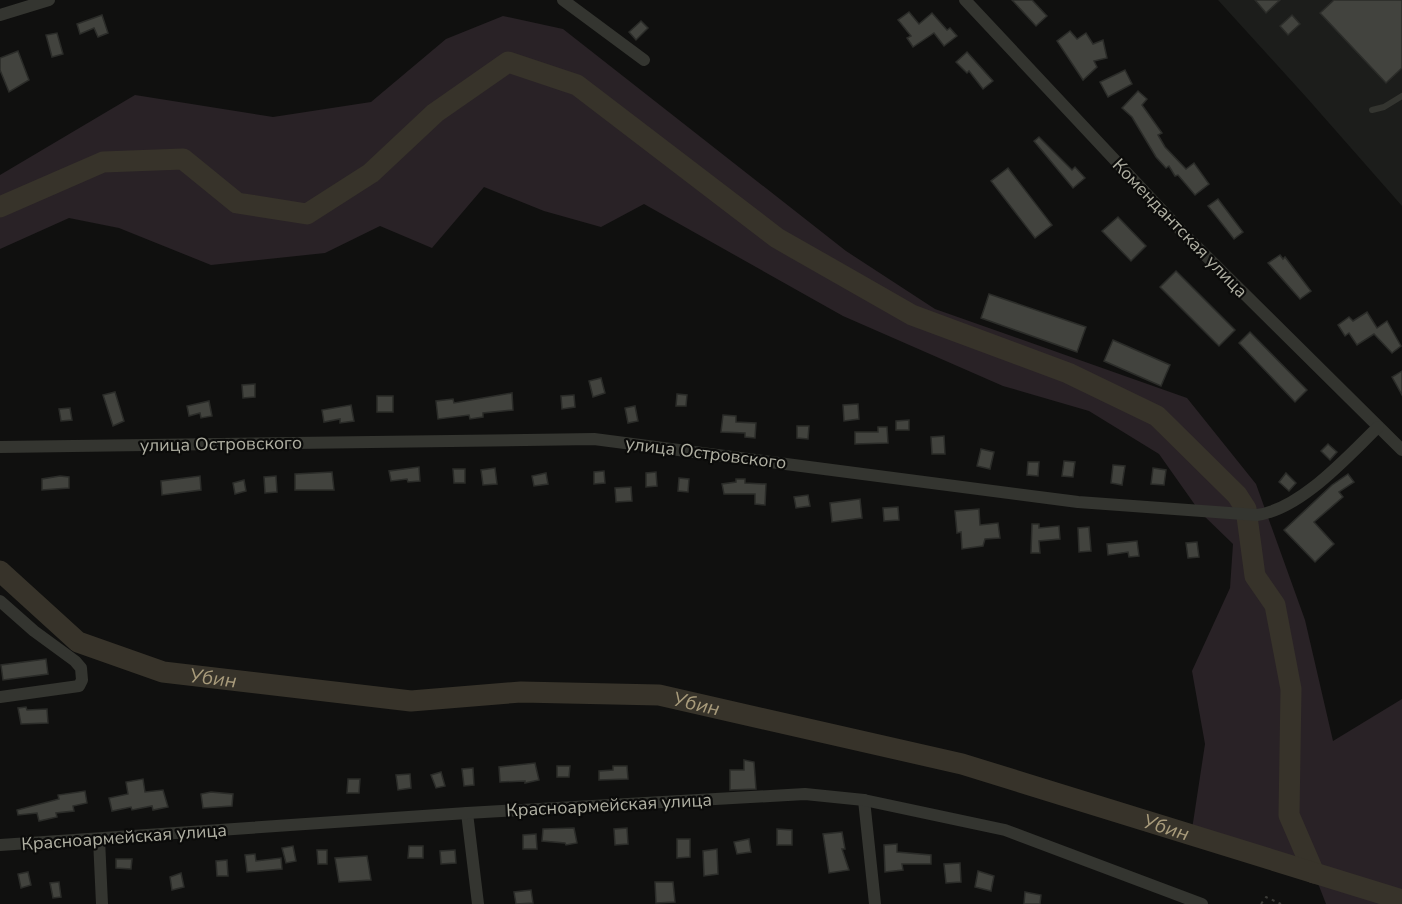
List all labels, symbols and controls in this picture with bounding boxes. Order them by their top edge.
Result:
street label: Комендантская улица [1107,153,1253,303]
street label: улица Островского [140,431,302,457]
street label: улица Островского [624,431,788,475]
water label: Убин [188,662,238,695]
water label: Убин [670,686,722,722]
street label: Красноармейская улица [506,788,712,822]
water label: Убин [1139,808,1193,847]
street label: Красноармейская улица [20,818,228,856]

